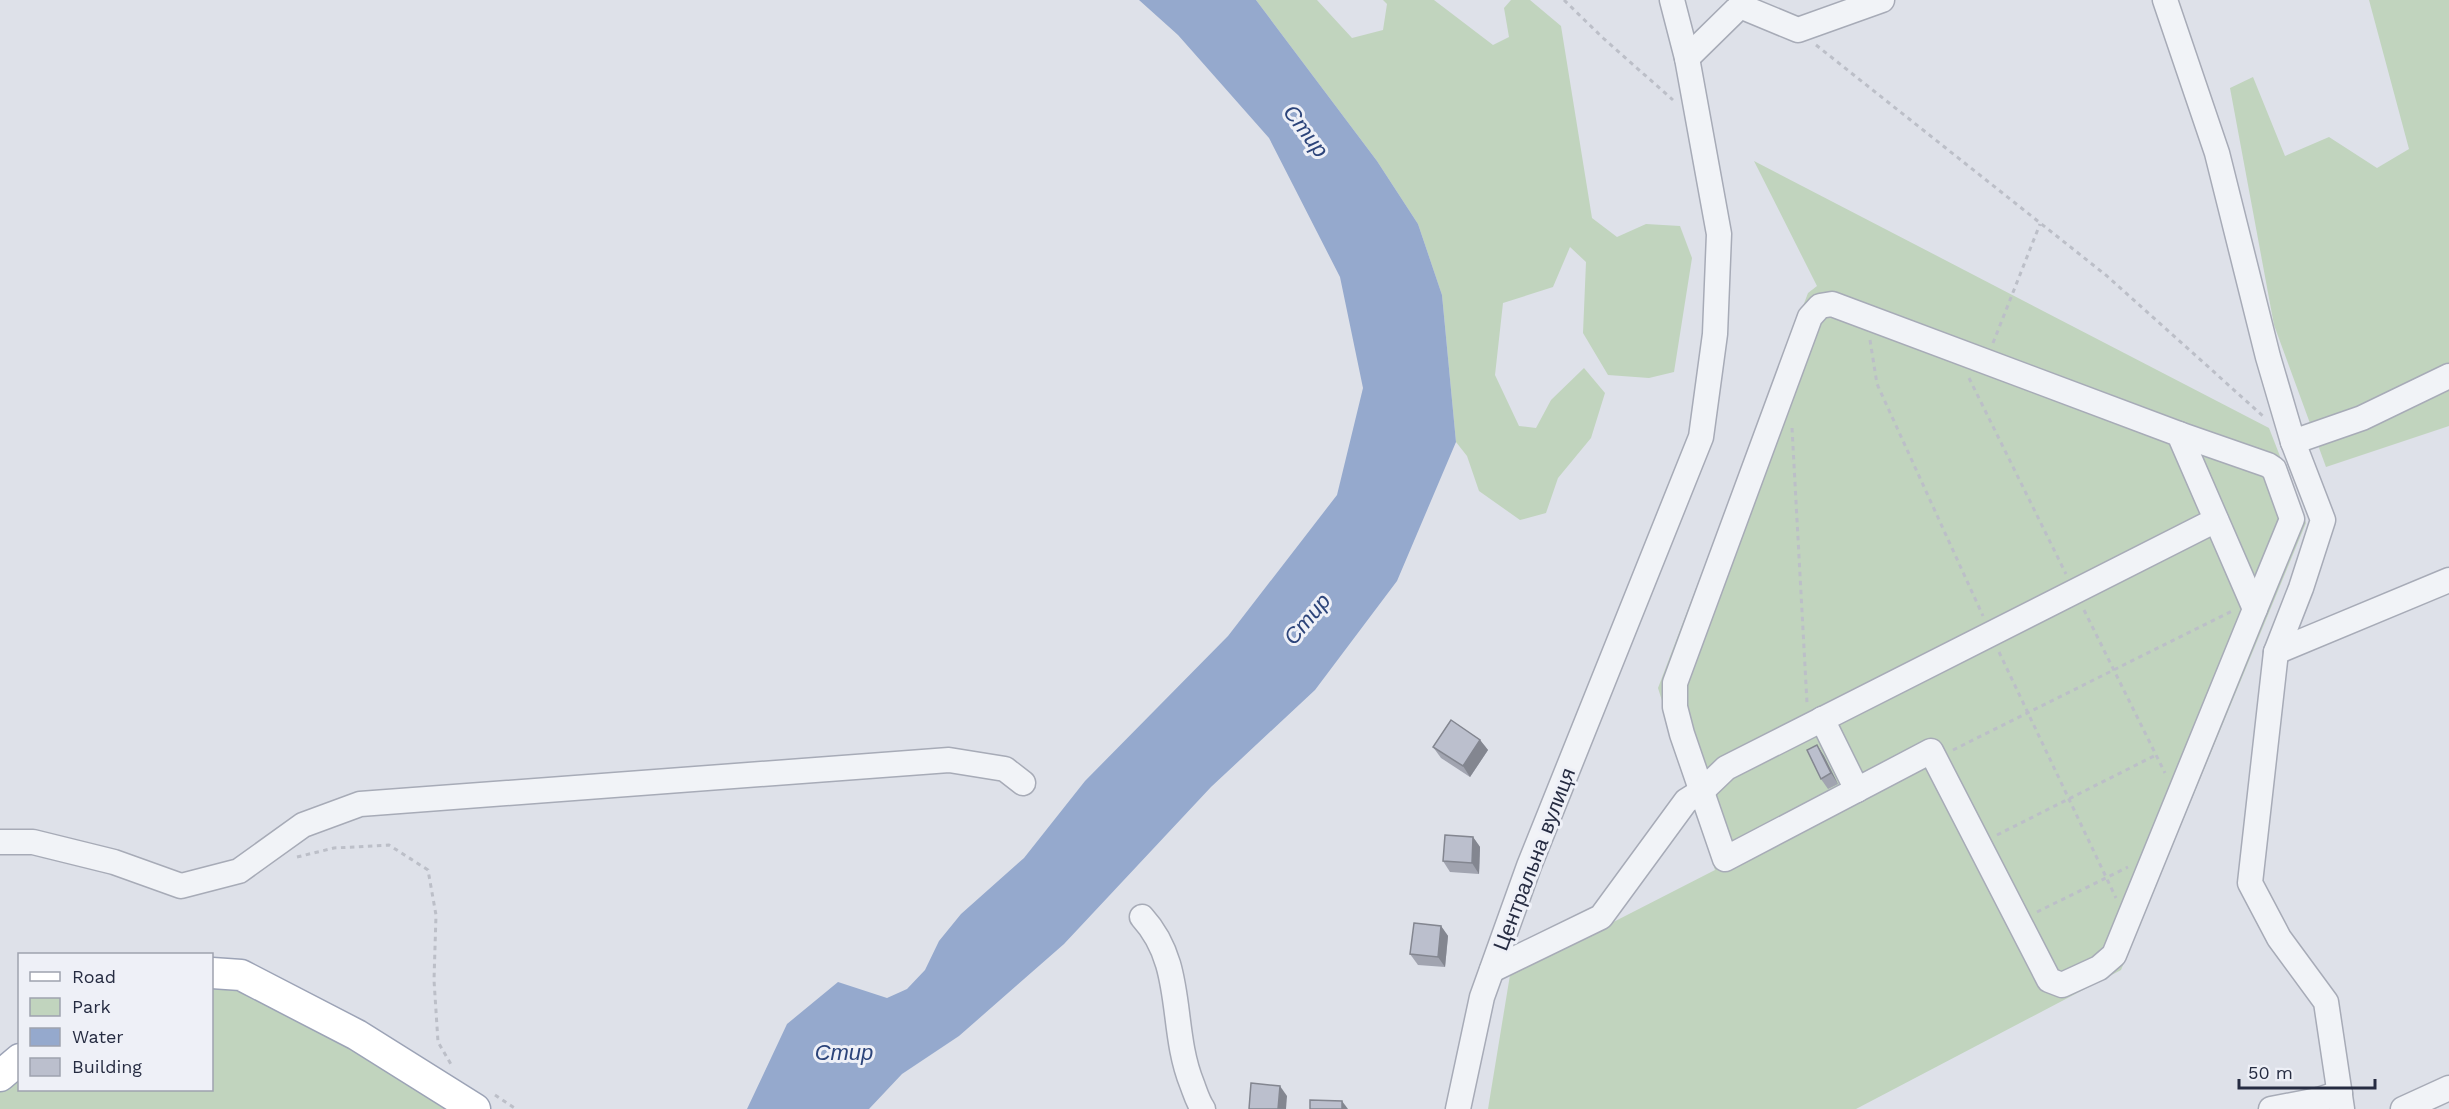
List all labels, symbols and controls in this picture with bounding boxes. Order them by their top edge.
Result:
water label: Стир [1278,100,1334,162]
water label: Стир [1279,588,1335,650]
street label: Центральна вулиця [1488,764,1580,954]
legend [18,953,213,1091]
text: Road [72,966,116,987]
text: Park [72,996,111,1017]
text: Water [72,1026,124,1047]
water label: Стир [815,1040,873,1065]
scale bar [2239,1052,2376,1090]
text: Building [72,1056,142,1077]
text: 50 m [2248,1062,2293,1083]

